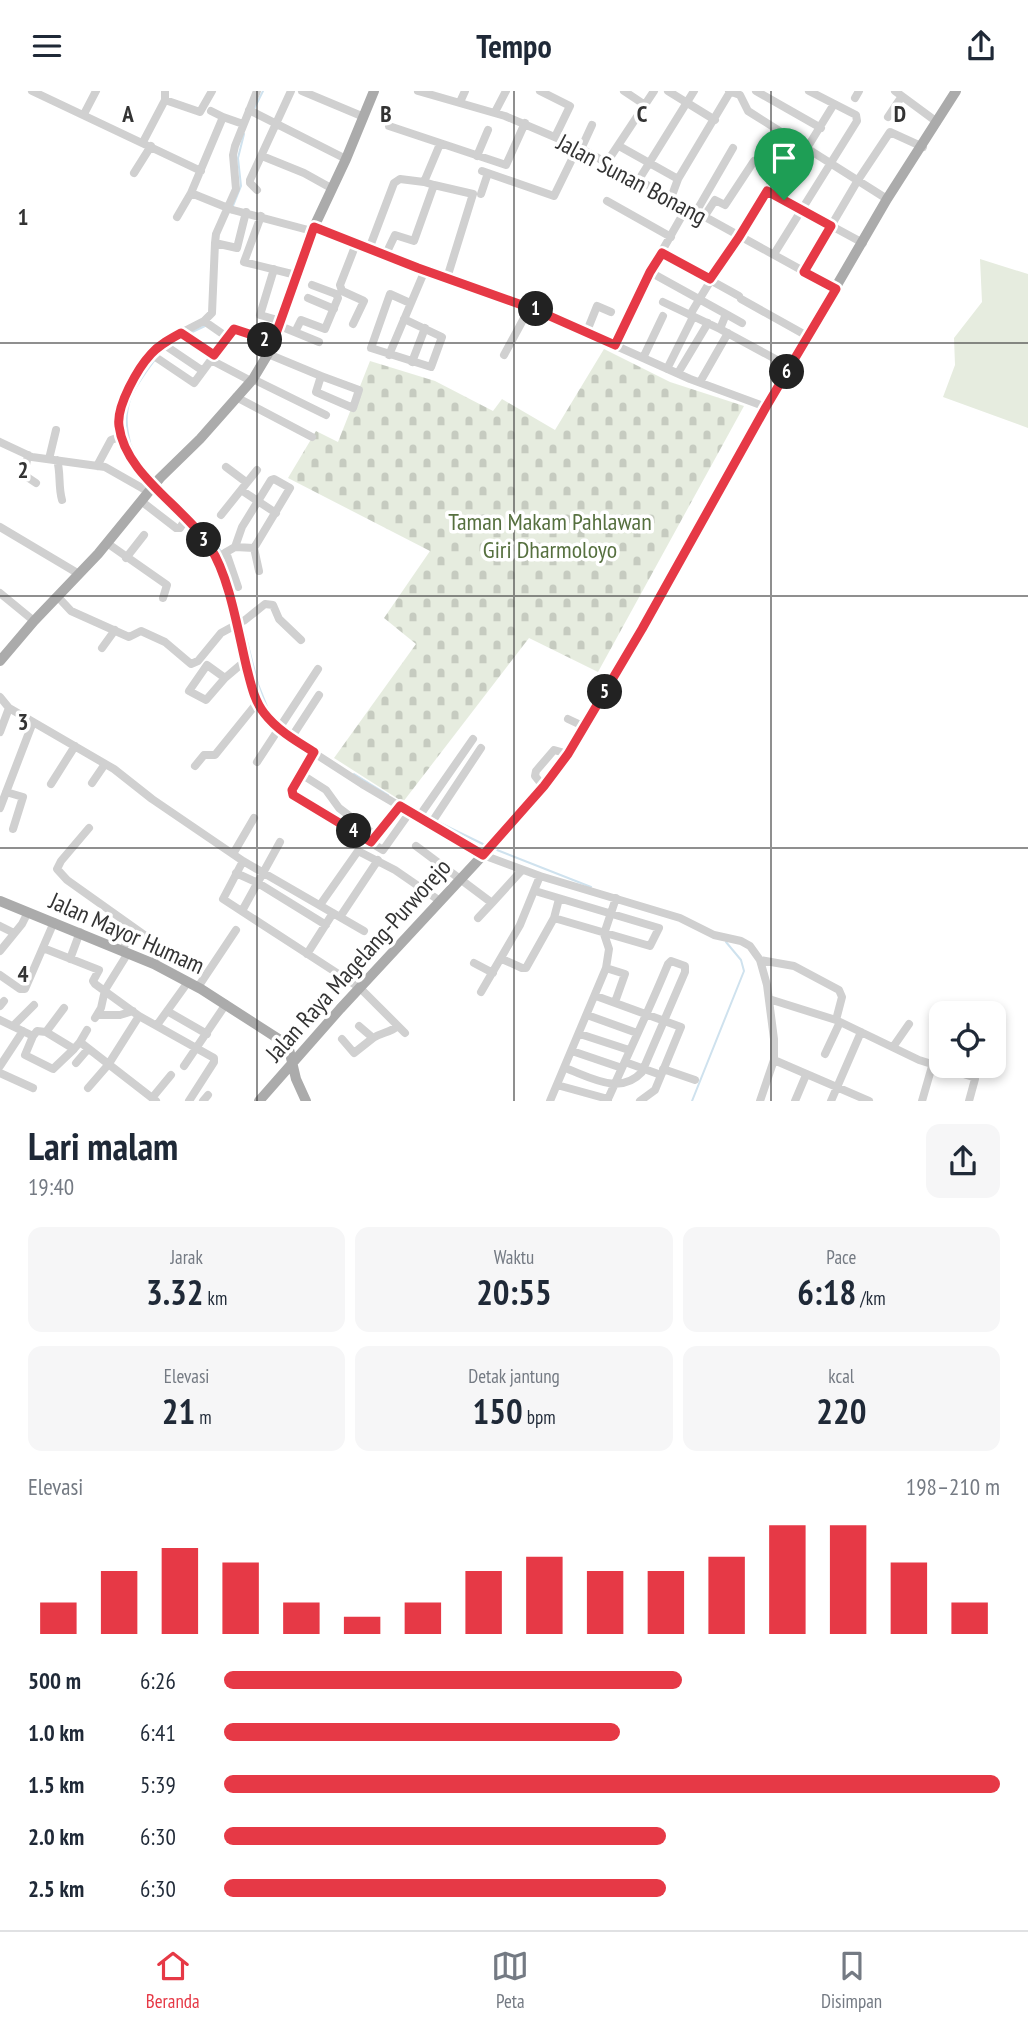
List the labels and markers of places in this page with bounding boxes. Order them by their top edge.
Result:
pin [754,128,814,200]
pin: 1 [518,291,554,326]
pin: 2 [247,323,282,357]
pin: 6 [770,355,804,389]
pin: 3 [186,523,222,557]
pin: 5 [588,675,622,709]
pin: 4 [336,813,372,849]

